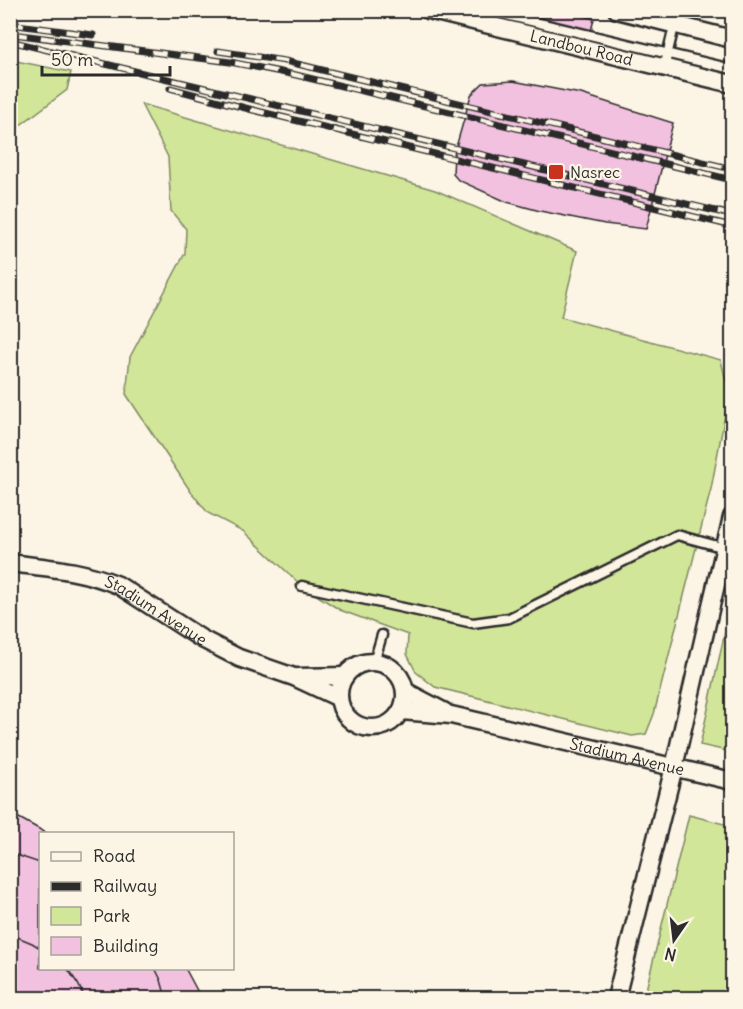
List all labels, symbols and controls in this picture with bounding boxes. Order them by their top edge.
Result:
street label: Landbou Road [528,25,635,70]
scale bar [42,39,170,77]
text: 50 m [51,48,93,71]
place label: Nasrec [570,162,620,182]
marker: Nasrec [547,163,565,181]
street label: Stadium Avenue [102,571,211,650]
street label: Stadium Avenue [568,733,686,779]
legend [39,832,234,970]
text: Road [93,844,136,867]
text: Railway [93,874,157,897]
text: Park [93,904,130,927]
north arrow [644,910,704,970]
text: Building [93,934,158,957]
text: N [663,944,678,966]

